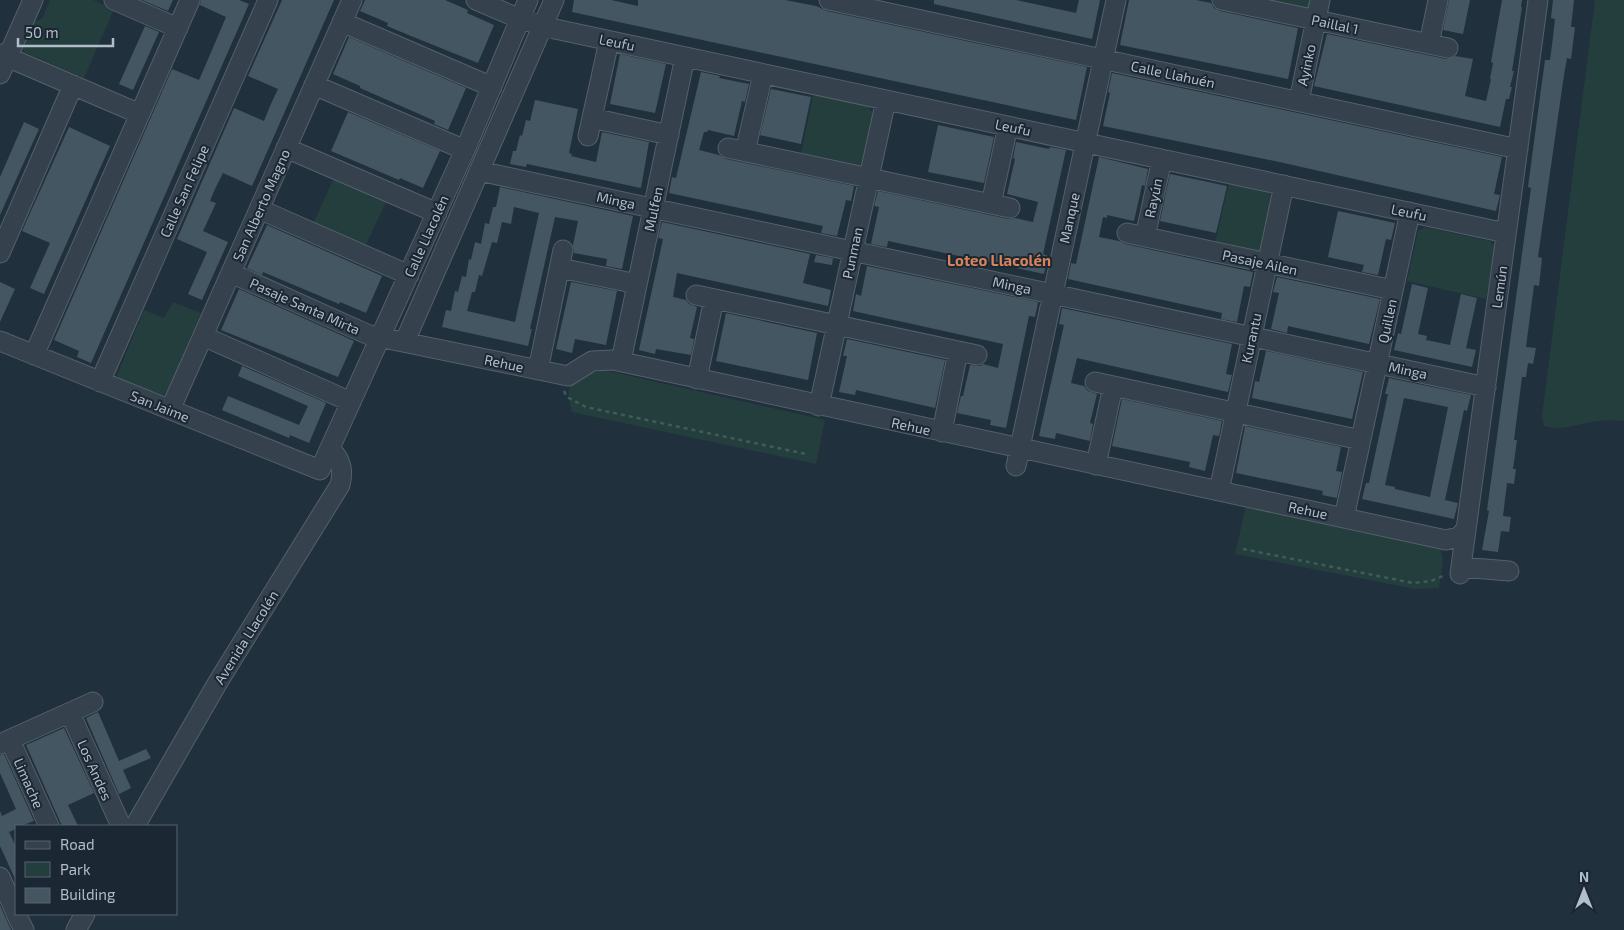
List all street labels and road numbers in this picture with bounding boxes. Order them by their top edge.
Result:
street label: Paillal 1 [1310,11,1360,37]
street label: Leufu [598,30,636,54]
street label: Ayinko [1293,42,1319,87]
street label: Calle Llahuén [1129,57,1217,91]
street label: Leufu [994,115,1032,139]
street label: Calle San Felipe [156,142,212,240]
street label: San Alberto Magno [229,146,293,264]
street label: Rayún [1141,177,1165,219]
street label: Mulfen [640,185,666,233]
street label: Minga [595,188,637,212]
street label: Manque [1055,191,1083,245]
street label: Calle Llacolén [400,192,452,280]
street label: Leufu [1390,200,1428,224]
street label: Punman [838,226,866,280]
street label: Pasaje Ailen [1221,246,1299,278]
street label: Lemún [1488,264,1510,310]
street label: Minga [991,273,1033,297]
street label: Pasaje Santa Mirta [247,274,363,338]
street label: Quillen [1374,297,1400,345]
street label: Kurantu [1237,311,1265,365]
street label: Rehue [483,351,525,375]
street label: Minga [1387,358,1429,382]
street label: San Jaime [128,386,192,426]
street label: Rehue [890,414,932,438]
street label: Rehue [1287,498,1329,522]
street label: Avenida Llacolén [210,587,282,687]
street label: Los Andes [74,737,116,803]
street label: Limache [10,755,48,811]

